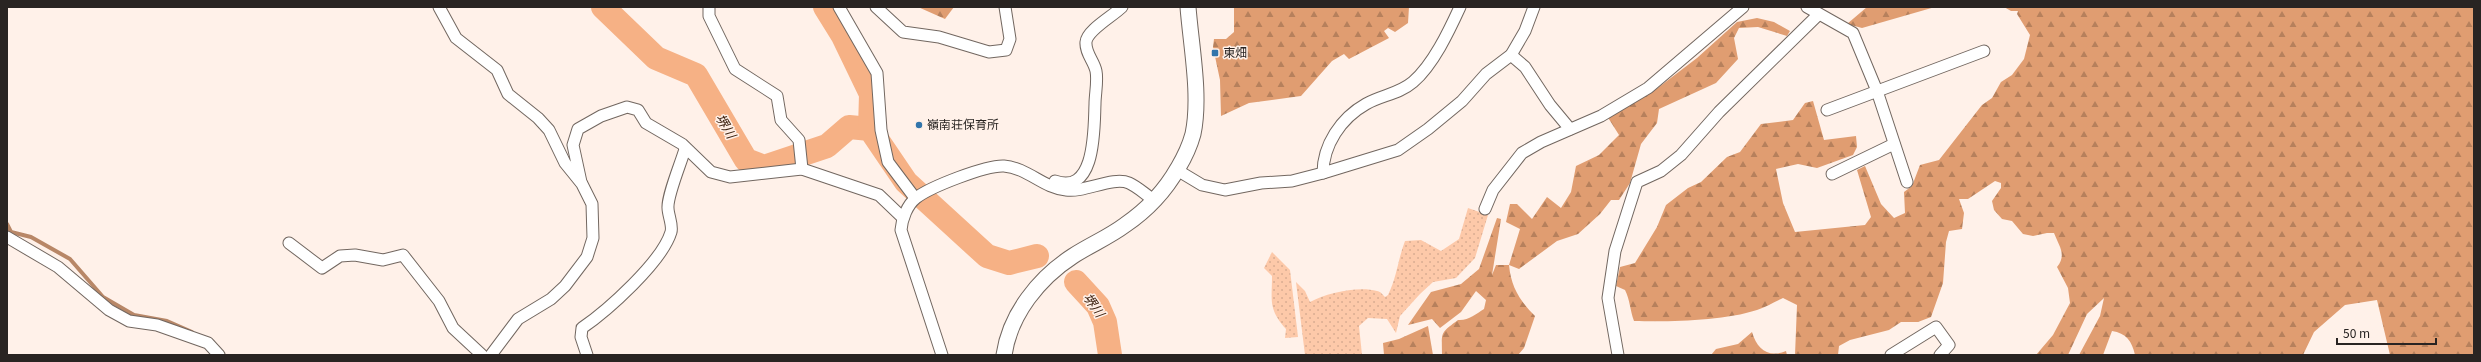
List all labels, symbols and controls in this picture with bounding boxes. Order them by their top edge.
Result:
place label: 東畑 [1223,43,1247,60]
marker: 東畑 [1210,48,1220,58]
water label: 堺川 [712,110,742,143]
place label: 嶺南荘保育所 [927,115,999,132]
marker: 嶺南荘保育所 [914,120,924,130]
water label: 堺川 [1079,289,1111,322]
scale bar [2337,320,2436,346]
text: 50 m [2343,324,2370,341]

